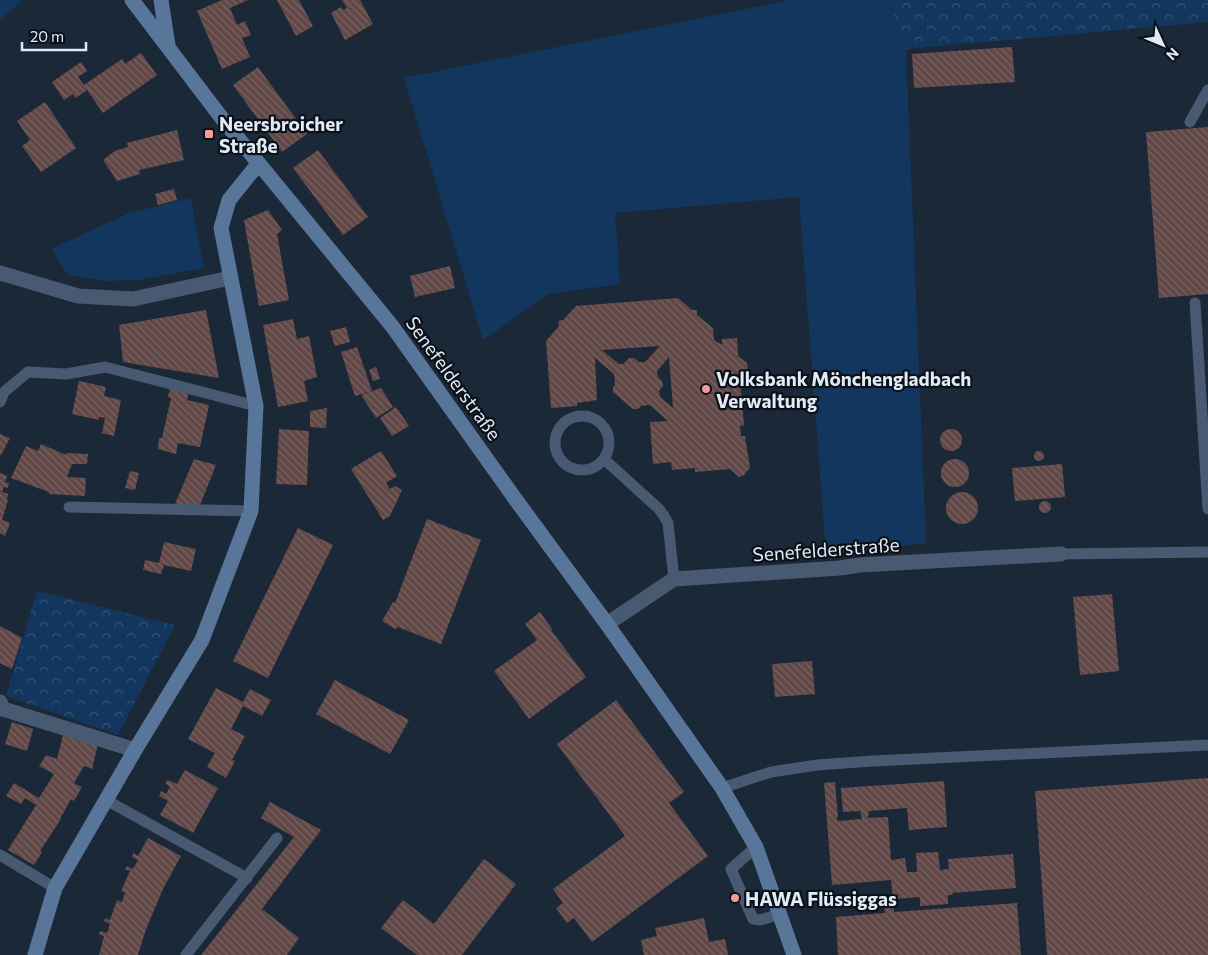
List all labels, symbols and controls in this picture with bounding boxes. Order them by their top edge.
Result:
scale bar [22,20,86,52]
north arrow [1138,20,1188,70]
text: 20 m [30,27,64,45]
text: N [1163,45,1182,64]
place label: Neersbroicher Straße [219,112,343,157]
marker: Neersbroicher Straße [203,128,215,140]
street label: Senefelderstraße [401,312,507,444]
place label: Volksbank Mönchengladbach Verwaltung [716,367,971,412]
marker: Volksbank Mönchengladbach Verwaltung [700,383,712,395]
street label: Senefelderstraße [752,532,900,566]
place label: HAWA Flüssiggas [745,887,897,910]
marker: HAWA Flüssiggas [729,892,741,904]

